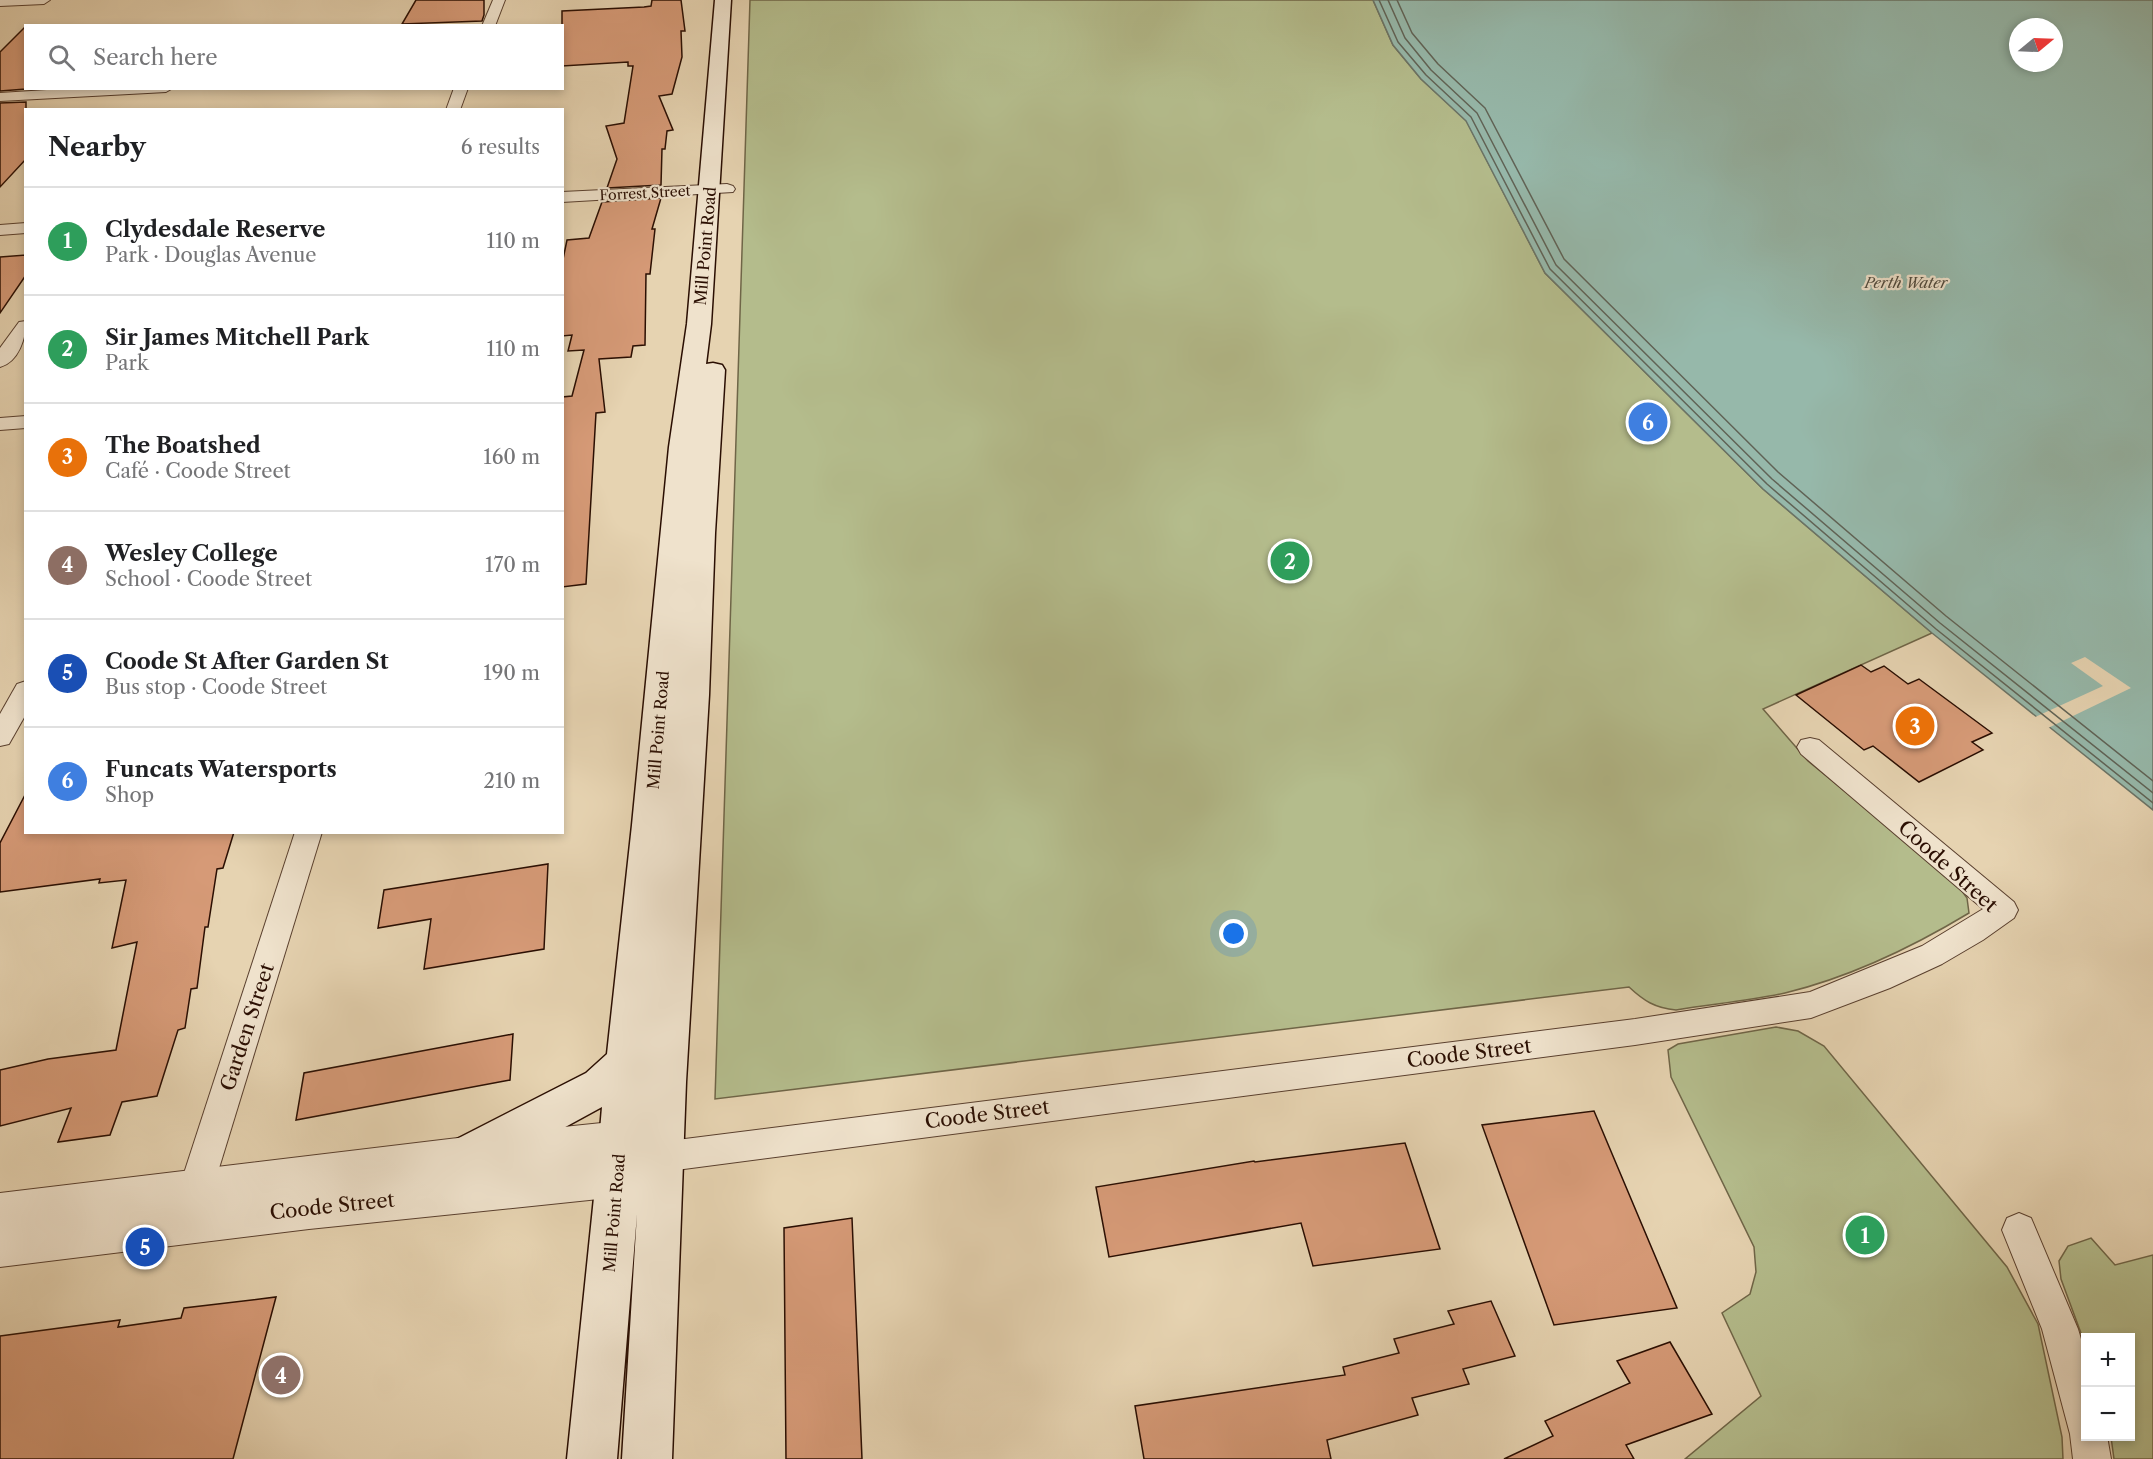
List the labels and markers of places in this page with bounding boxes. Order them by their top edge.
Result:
pin: 6 [1628,400,1668,444]
pin: 2 [1270,538,1310,584]
pin: 3 [1896,704,1934,748]
pin: 1 [1846,1212,1884,1258]
pin: 5 [126,1224,164,1270]
pin: 4 [262,1352,300,1398]

